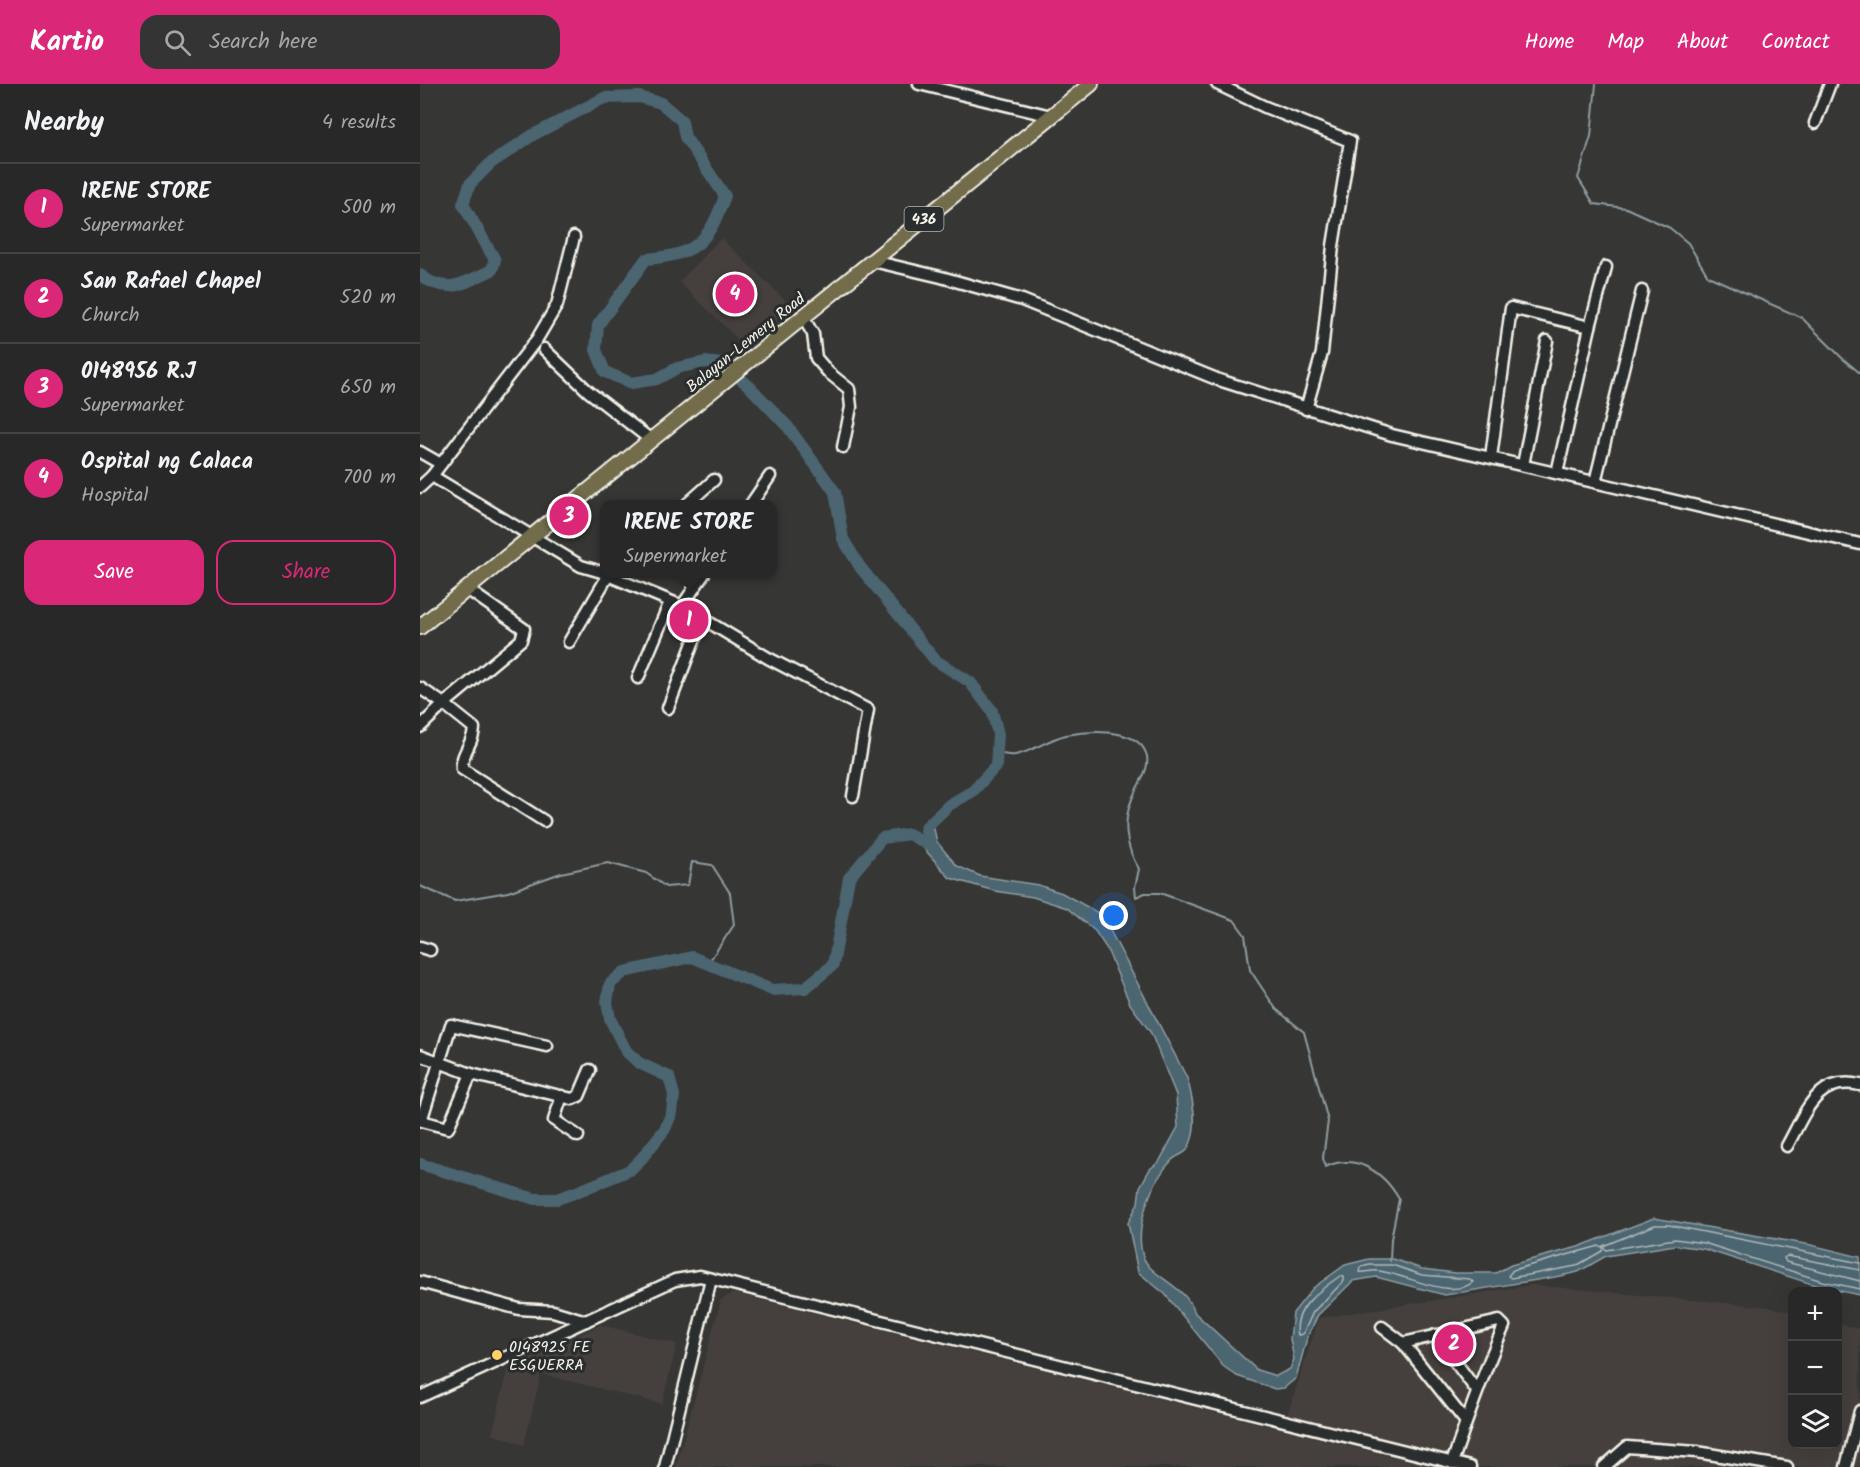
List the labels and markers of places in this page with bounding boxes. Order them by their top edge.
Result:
pin: 4 [716,272,754,316]
pin: 3 [550,494,588,538]
pin: 1 [670,598,708,642]
pin: 2 [1434,1322,1474,1366]
place label: 0148925 FE ESGUERRA [509,1335,591,1378]
marker: 0148925 FE ESGUERRA [490,1348,504,1362]

